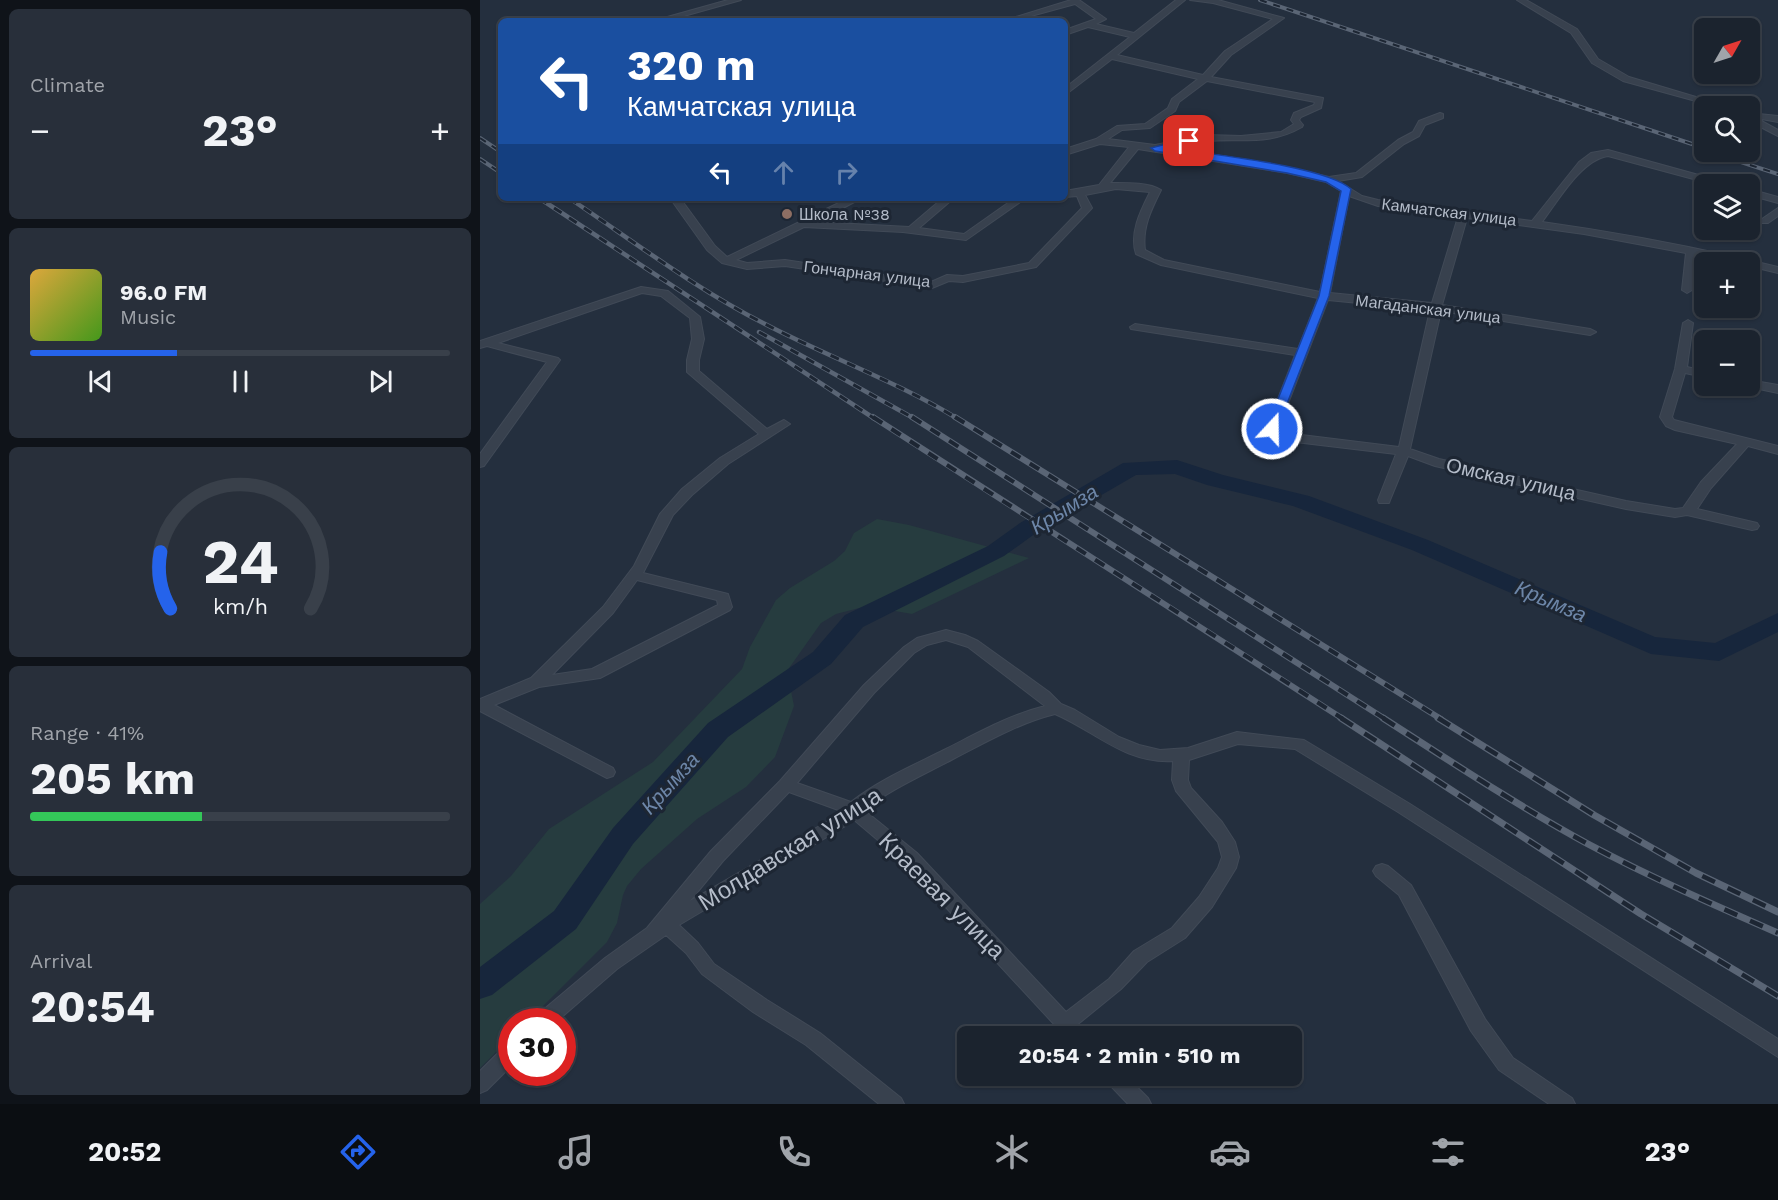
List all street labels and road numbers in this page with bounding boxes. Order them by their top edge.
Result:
street label: Камчатская улица [1381,194,1518,230]
street label: Гончарная улица [803,257,931,291]
street label: Магаданская улица [1354,291,1502,327]
street label: Омская улица [1444,452,1579,506]
street label: Молдавская улица [693,781,887,917]
street label: Краевая улица [873,827,1011,965]

